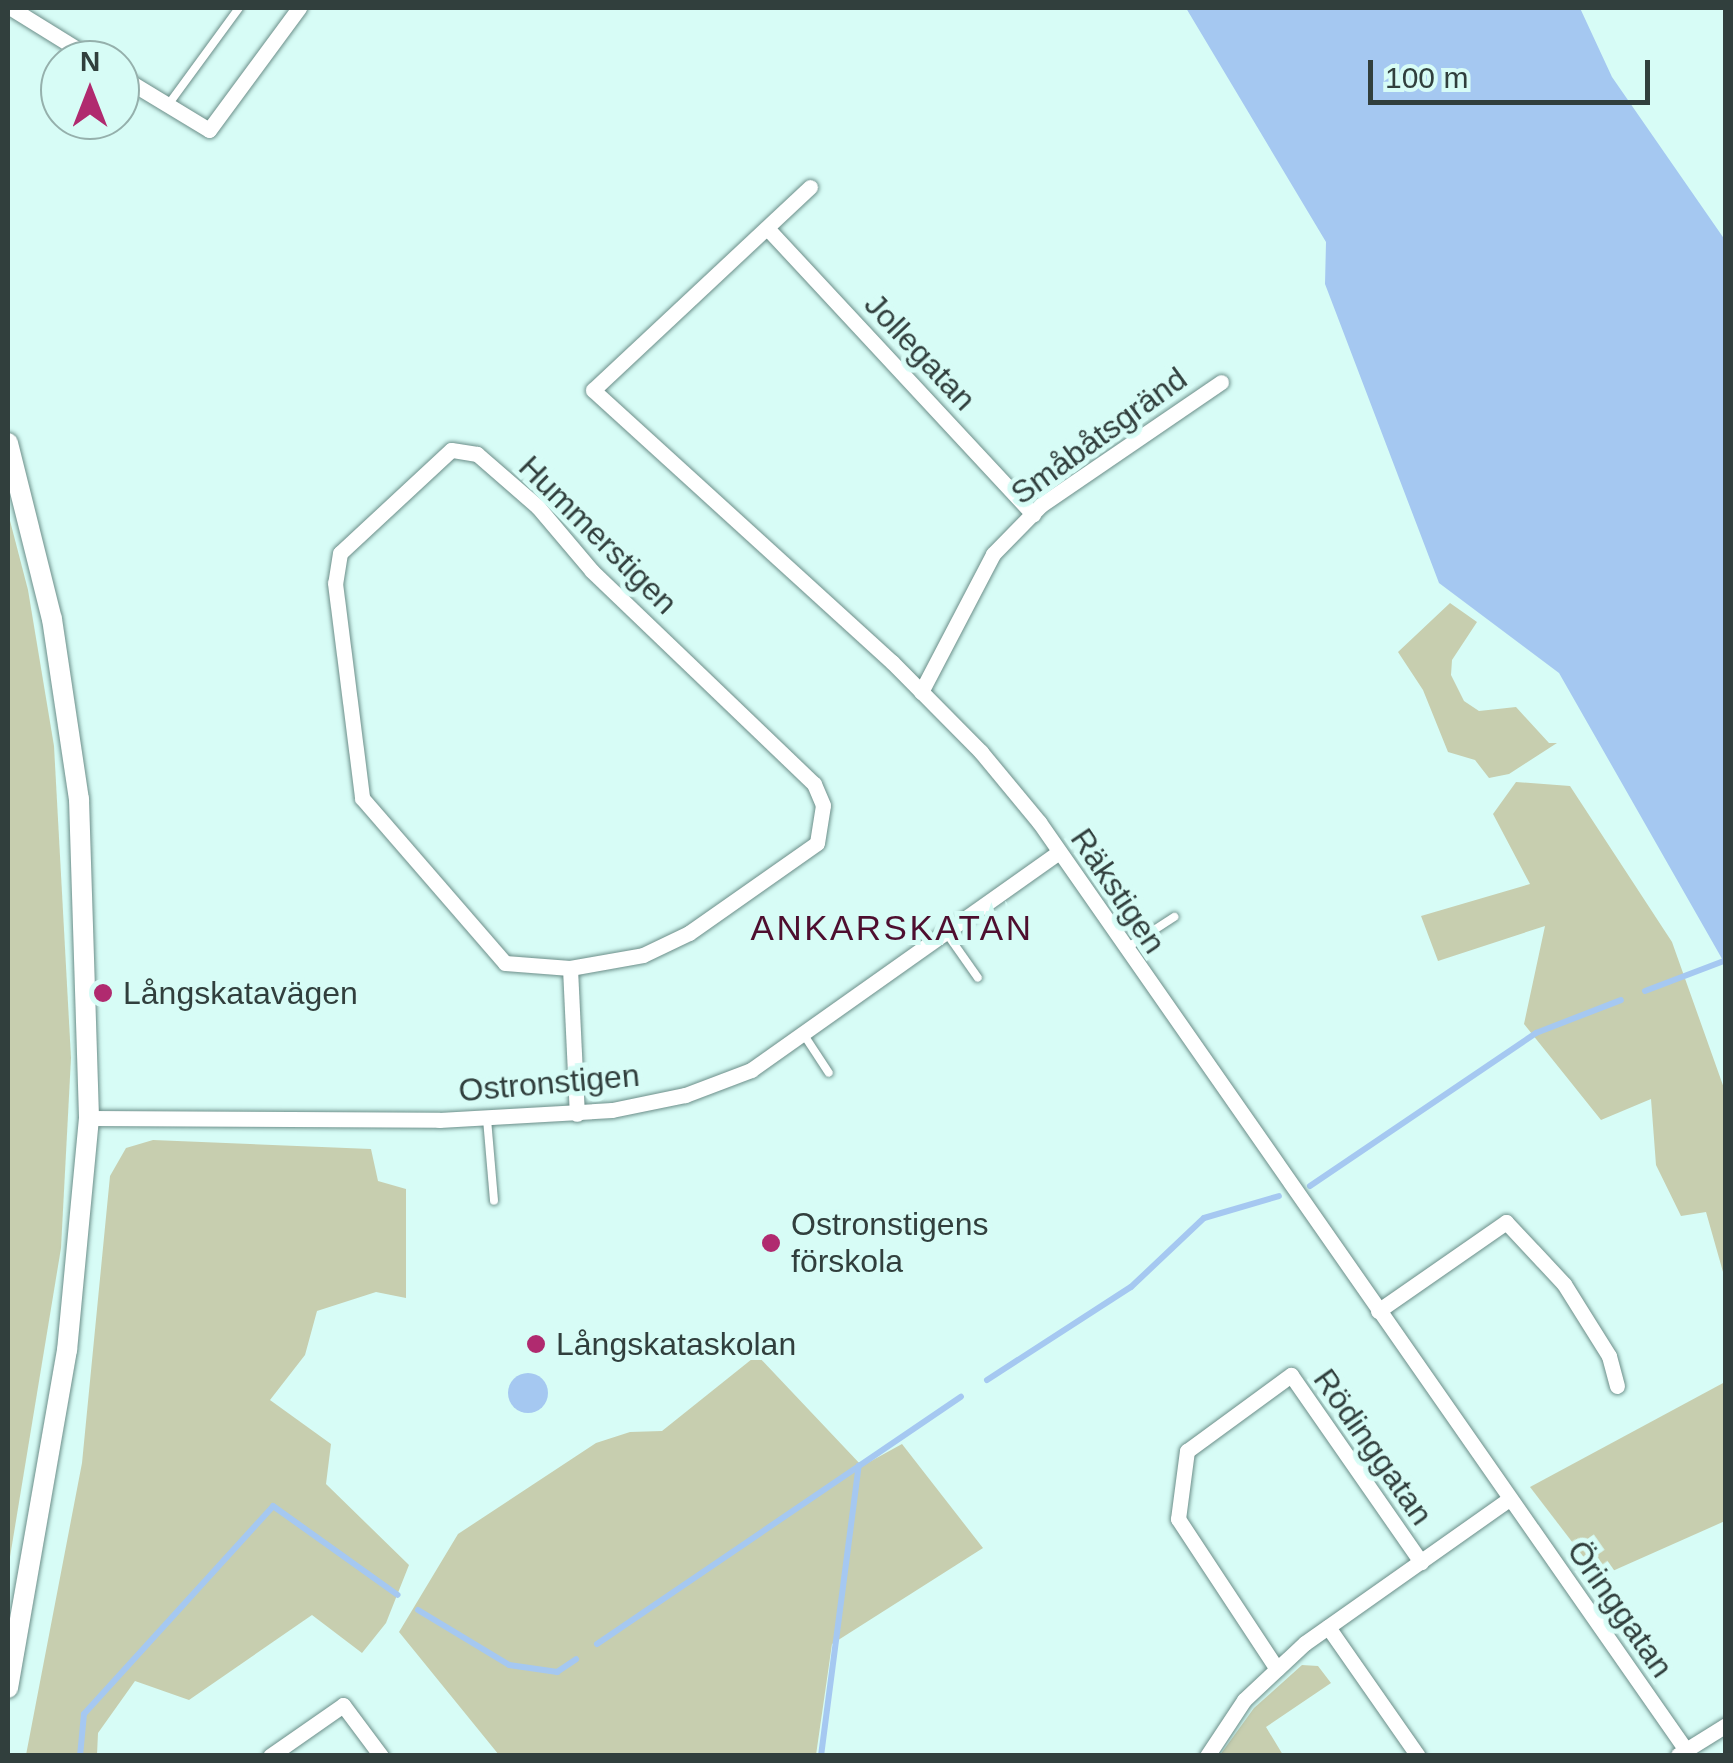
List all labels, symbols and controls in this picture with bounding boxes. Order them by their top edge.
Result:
north arrow [40,40,140,140]
scale bar [1373,40,1656,102]
text: N [80,46,100,77]
text: 100 m [1385,61,1468,94]
street label: Jollegatan [856,286,984,418]
street label: Småbåtsgränd [1004,359,1194,513]
street label: Hummerstigen [511,448,685,622]
street label: Räkstigen [1062,821,1174,961]
district label: ANKARSKATAN [751,907,1033,949]
place label: Långskatavägen [123,974,358,1012]
marker: Långskatavägen [92,982,114,1004]
street label: Ostronstigen [457,1056,641,1110]
place label: Ostronstigens förskola [791,1206,988,1281]
marker: Ostronstigens förskola [760,1232,782,1254]
place label: Långskataskolan [556,1325,796,1363]
marker: Långskataskolan [525,1333,547,1355]
street label: Rödinggatan [1305,1362,1441,1532]
street label: Öringgatan [1559,1533,1681,1685]

